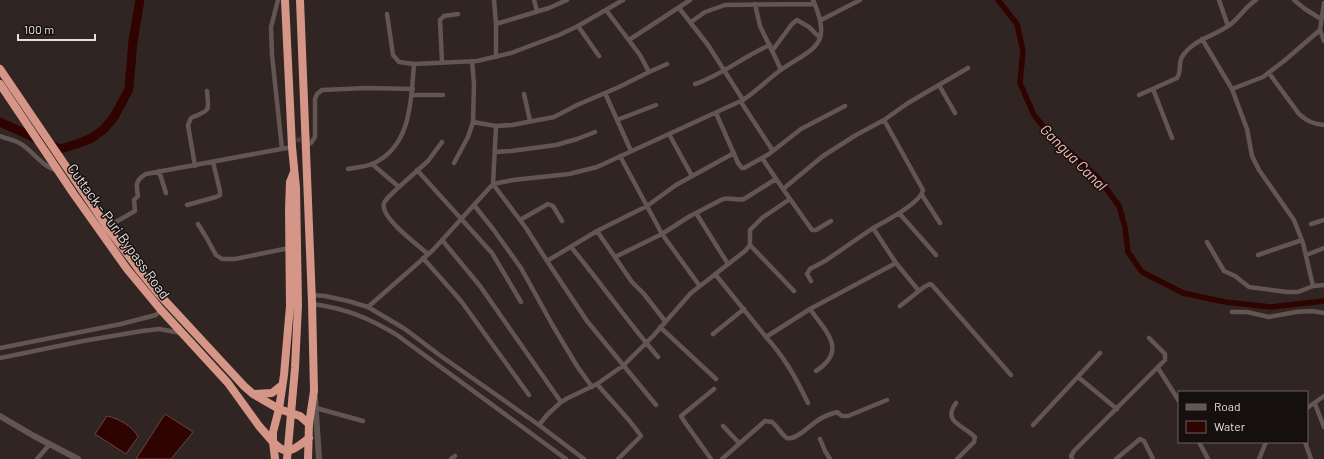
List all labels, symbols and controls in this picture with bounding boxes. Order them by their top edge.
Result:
scale bar [18,16,95,42]
text: 100 m [24,22,54,36]
water label: Gangua Canal [1037,120,1111,194]
street label: Cuttack - Puri Bypass Road [64,160,174,302]
legend [1178,391,1308,443]
text: Road [1214,399,1241,413]
text: Water [1214,419,1246,433]

